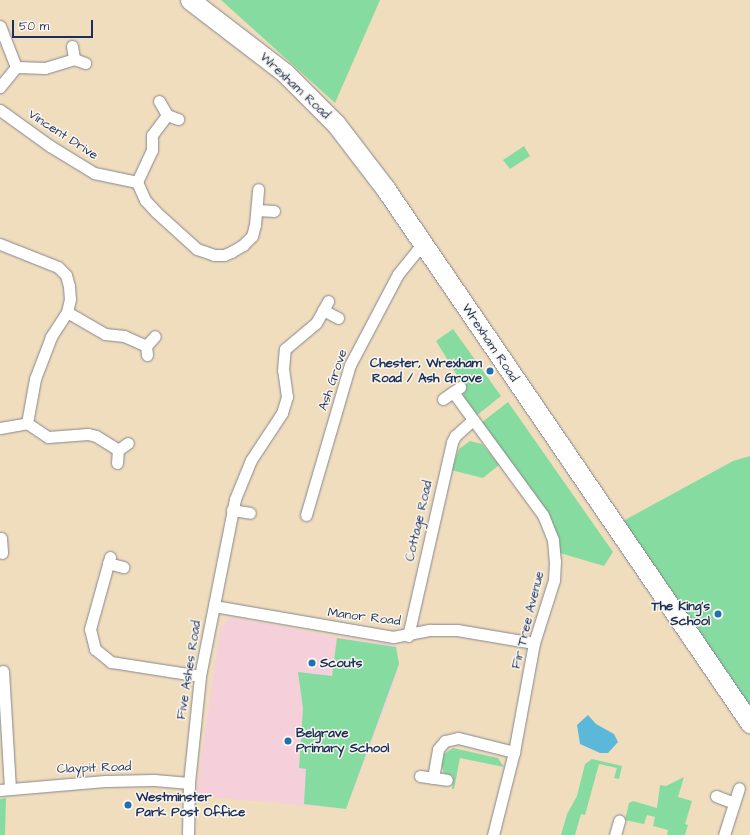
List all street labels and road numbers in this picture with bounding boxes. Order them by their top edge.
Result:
street label: Wrexham Road [256,49,334,123]
street label: Vincent Drive [25,107,101,163]
street label: Wrexham Road [458,301,522,385]
street label: Ash Grove [315,347,351,413]
street label: Cottage Road [402,479,436,563]
street label: Fir Tree Avenue [508,570,548,670]
street label: Manor Road [327,605,401,629]
street label: Five Ashes Road [173,619,205,721]
street label: Claypit Road [56,759,132,777]

